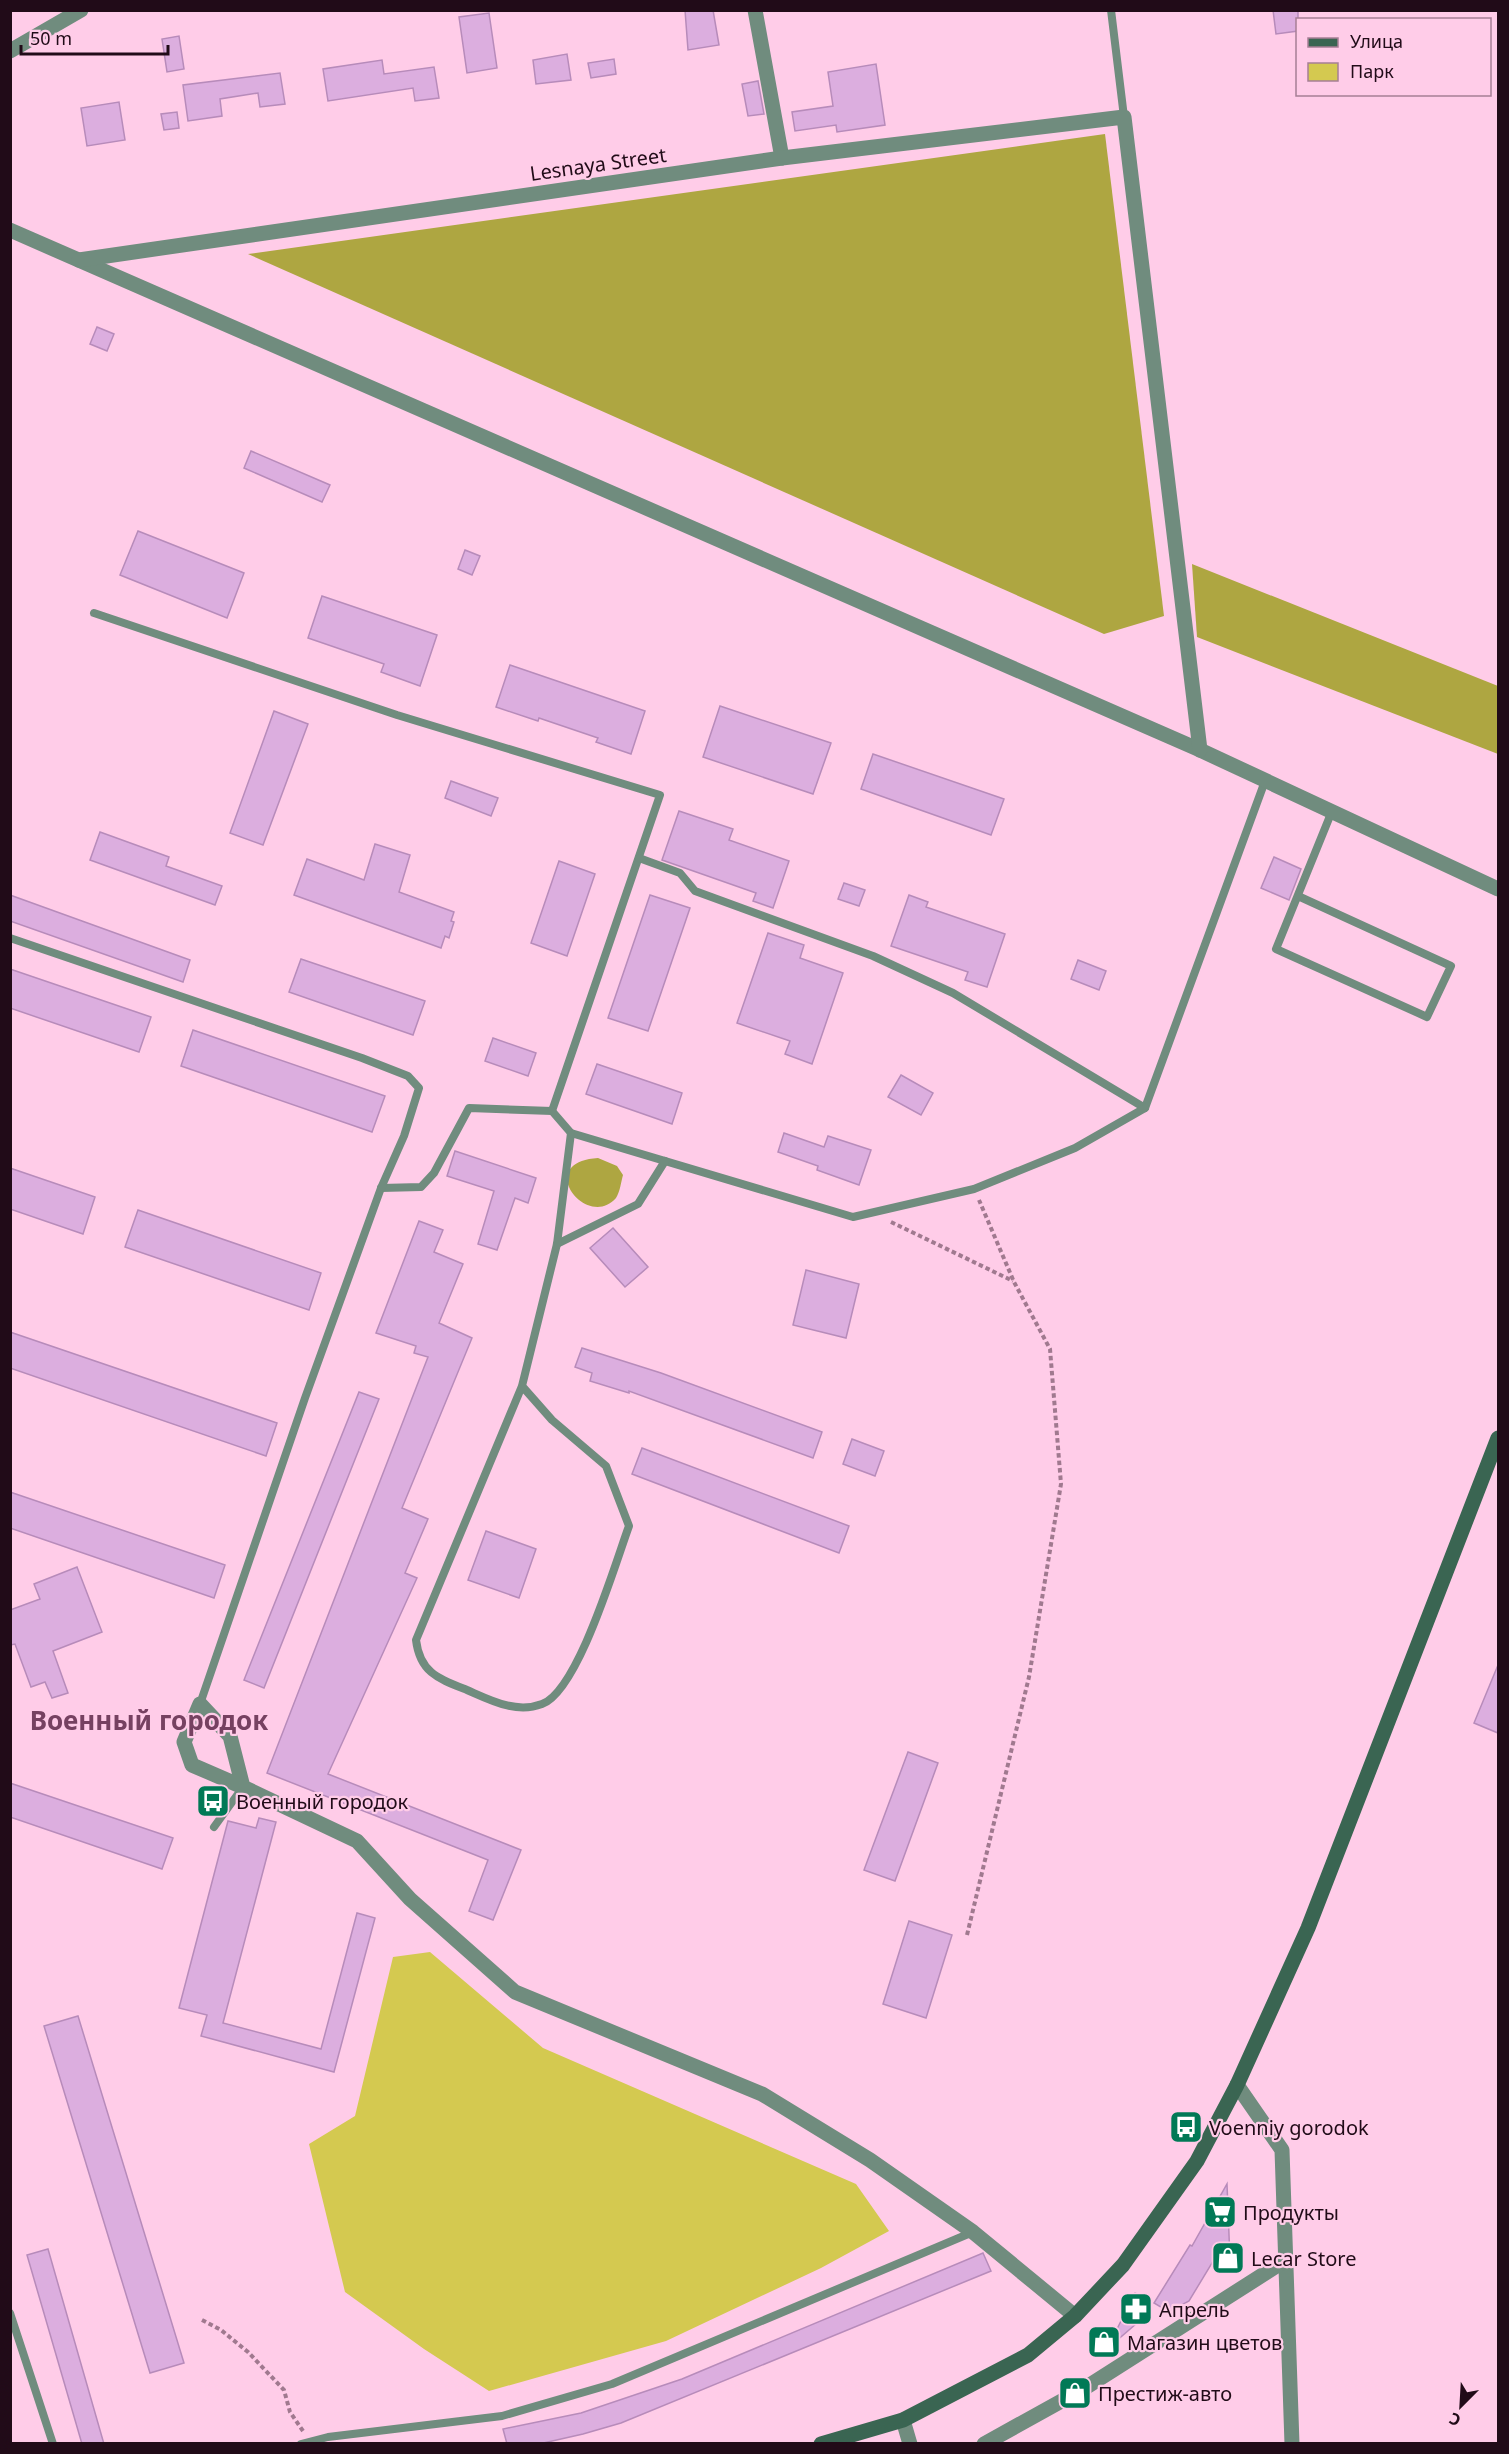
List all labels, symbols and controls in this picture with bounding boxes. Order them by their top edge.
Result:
scale bar [21,18,168,56]
legend [1296,18,1491,96]
text: 50 m [30,26,72,50]
text: Улица [1350,29,1403,53]
text: Парк [1350,59,1394,83]
street label: Lesnaya Street [528,141,668,187]
district label: Военный городок [30,1702,268,1738]
bus stop icon: Военный городок [195,1783,231,1819]
place label: Военный городок [236,1788,409,1815]
bus stop icon: Voenniy gorodok [1168,2109,1204,2145]
place label: Voenniy gorodok [1209,2114,1369,2141]
supermarket icon: Продукты [1202,2194,1238,2230]
place label: Продукты [1243,2199,1339,2226]
shop icon: Lecar Store [1210,2240,1246,2276]
place label: Lecar Store [1251,2245,1356,2272]
pharmacy icon: Апрель [1118,2291,1154,2327]
place label: Апрель [1159,2296,1230,2323]
shop icon: Магазин цветов [1086,2324,1122,2360]
place label: Магазин цветов [1127,2329,1282,2356]
shop icon: Престиж-авто [1057,2375,1093,2411]
north arrow [1431,2376,1491,2436]
place label: Престиж-авто [1098,2380,1232,2407]
text: С [1446,2408,1464,2432]

